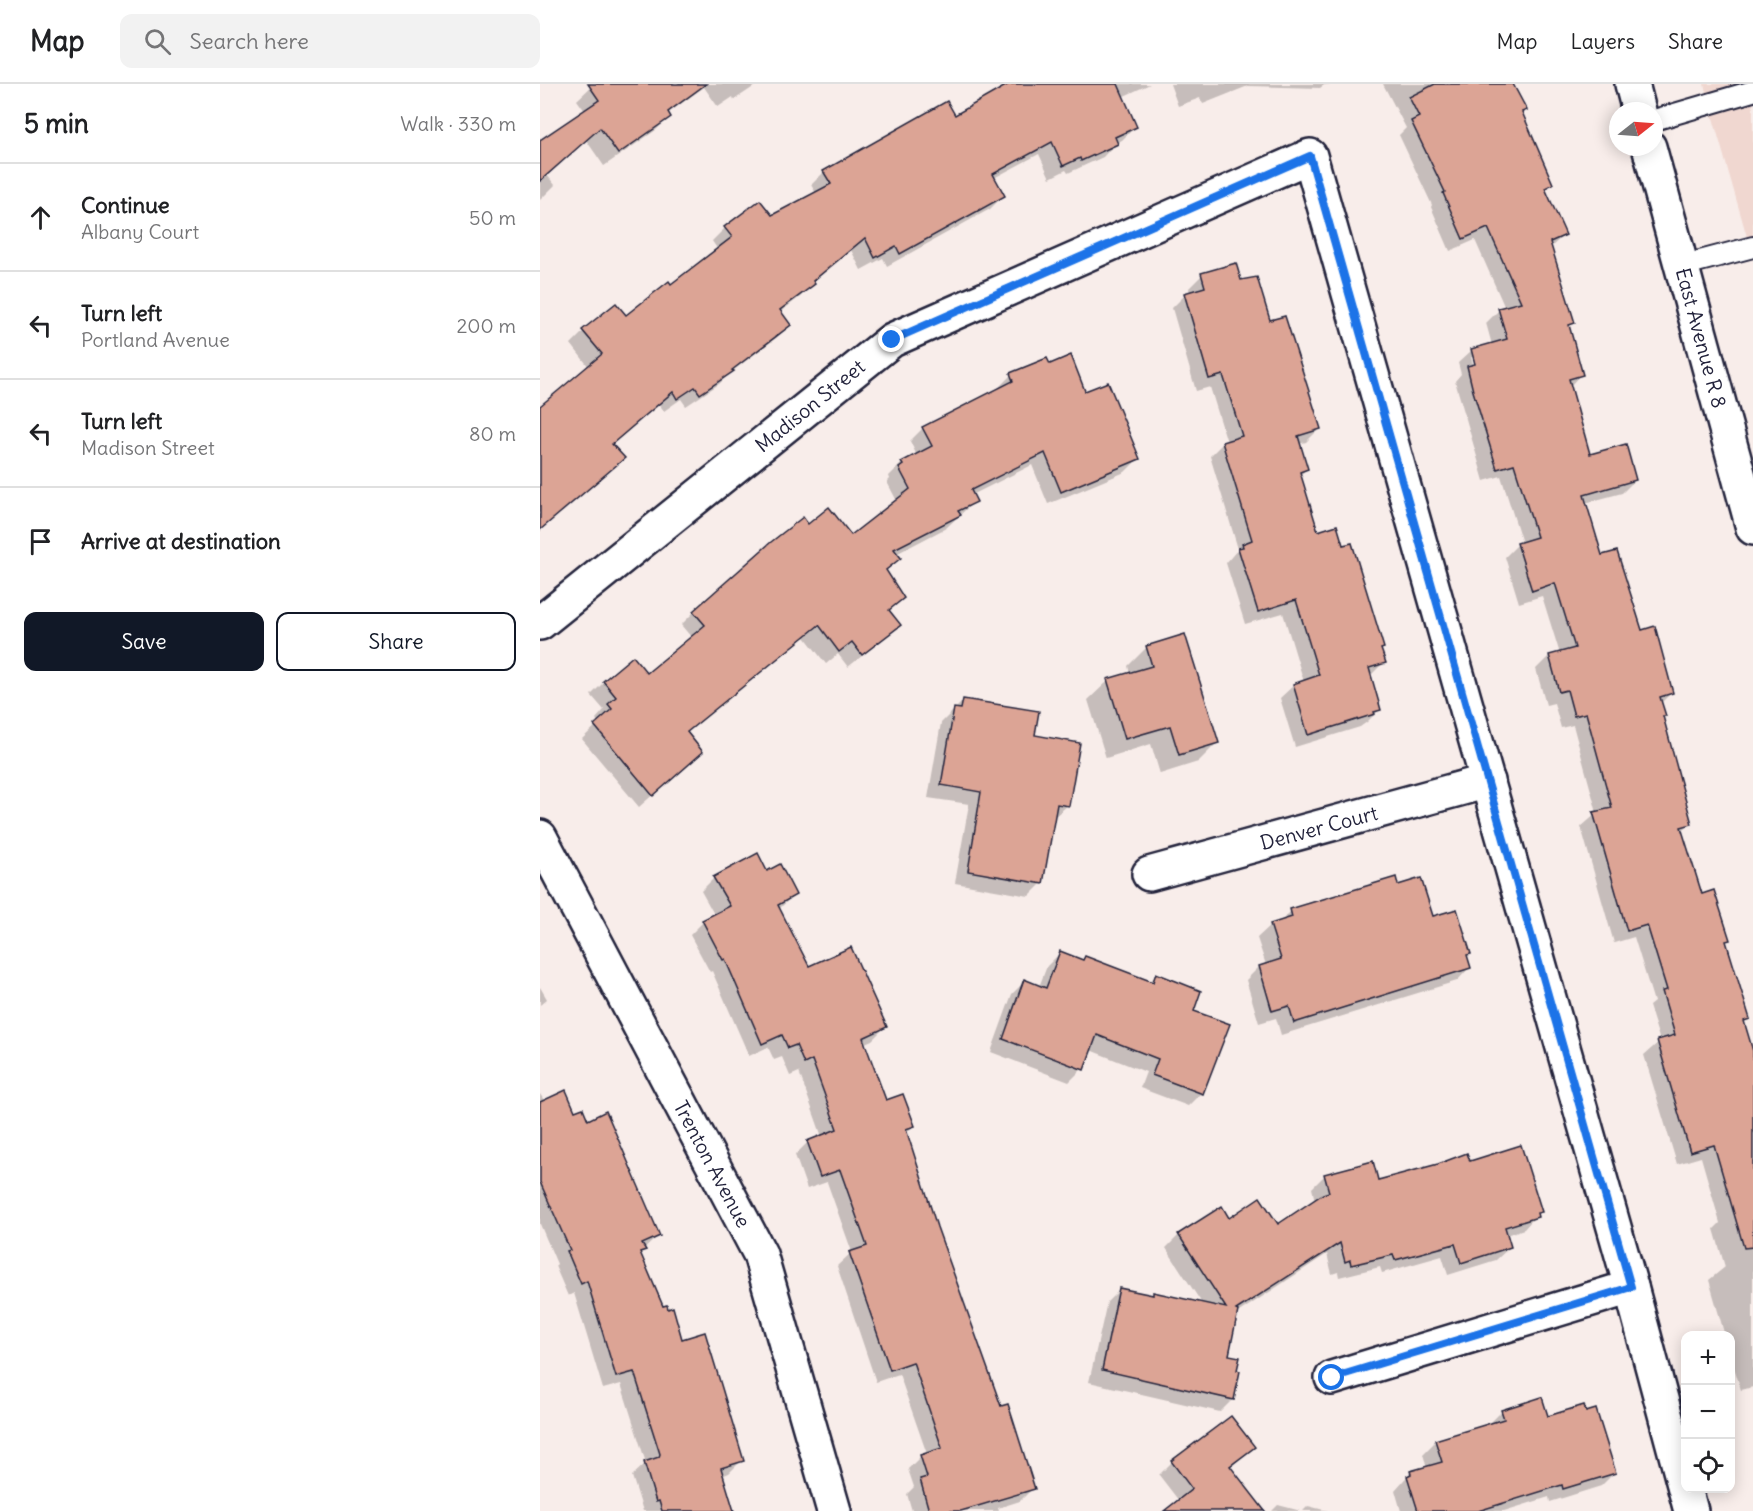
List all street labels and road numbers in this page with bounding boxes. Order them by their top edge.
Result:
street label: East Avenue R 8 [1671,265,1732,411]
street label: Madison Street [750,354,870,457]
street label: Denver Court [1257,800,1381,855]
street label: Trenton Avenue [668,1096,756,1232]

